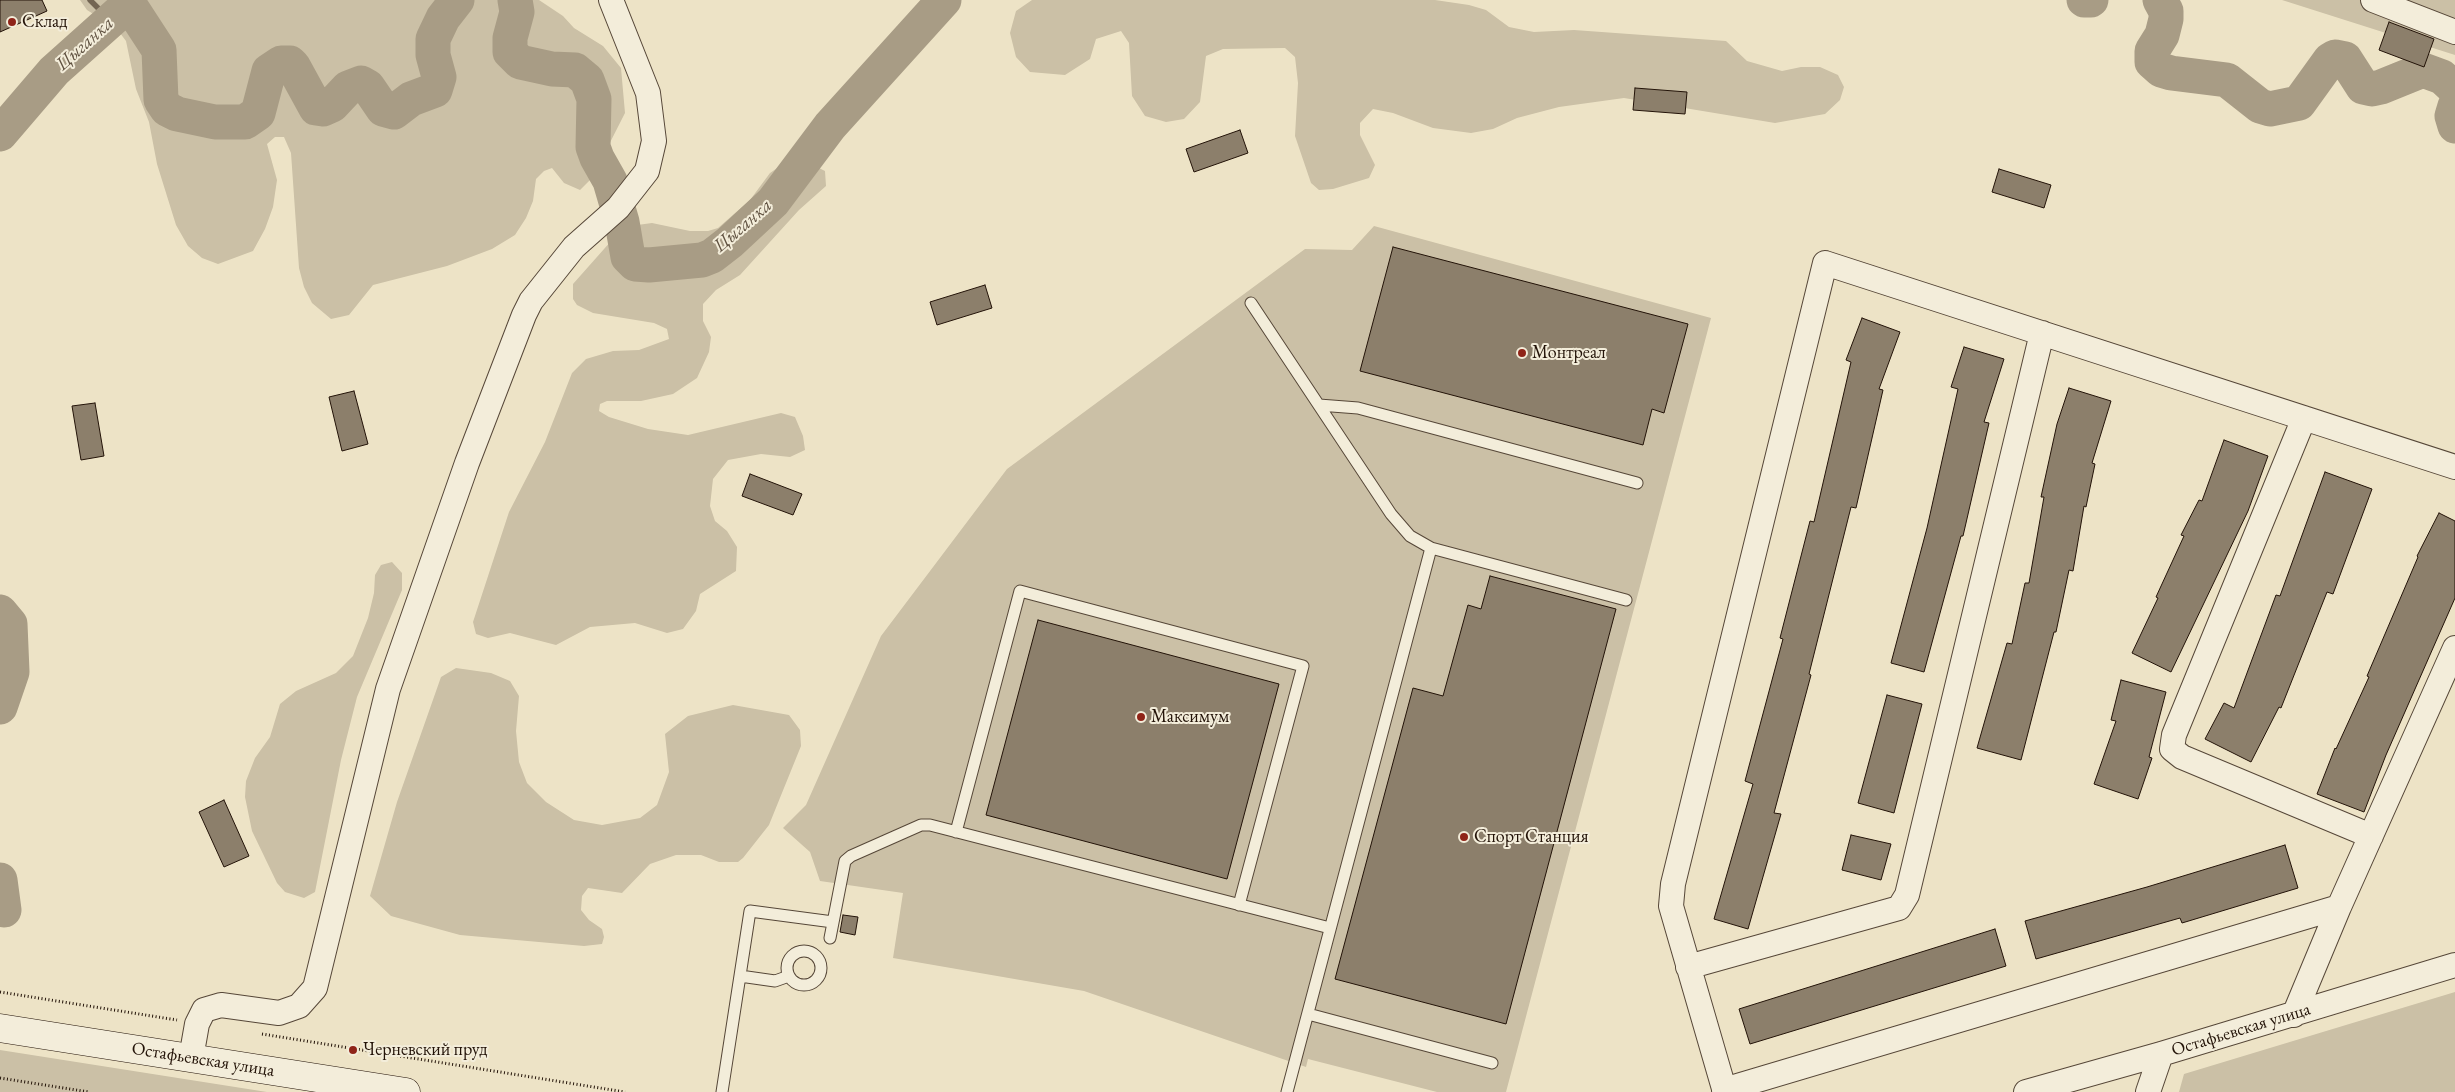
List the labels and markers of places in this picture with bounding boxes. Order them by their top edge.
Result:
place label: Склад [22,11,67,33]
marker: Склад [6,16,18,28]
place label: Монтреал [1532,342,1606,364]
marker: Монтреал [1516,347,1528,359]
place label: Максимум [1151,706,1229,728]
marker: Максимум [1135,711,1147,723]
place label: Спорт Станция [1474,826,1589,848]
marker: Спорт Станция [1458,831,1470,843]
place label: Черневский пруд [363,1039,487,1061]
marker: Черневский пруд [347,1044,359,1056]

